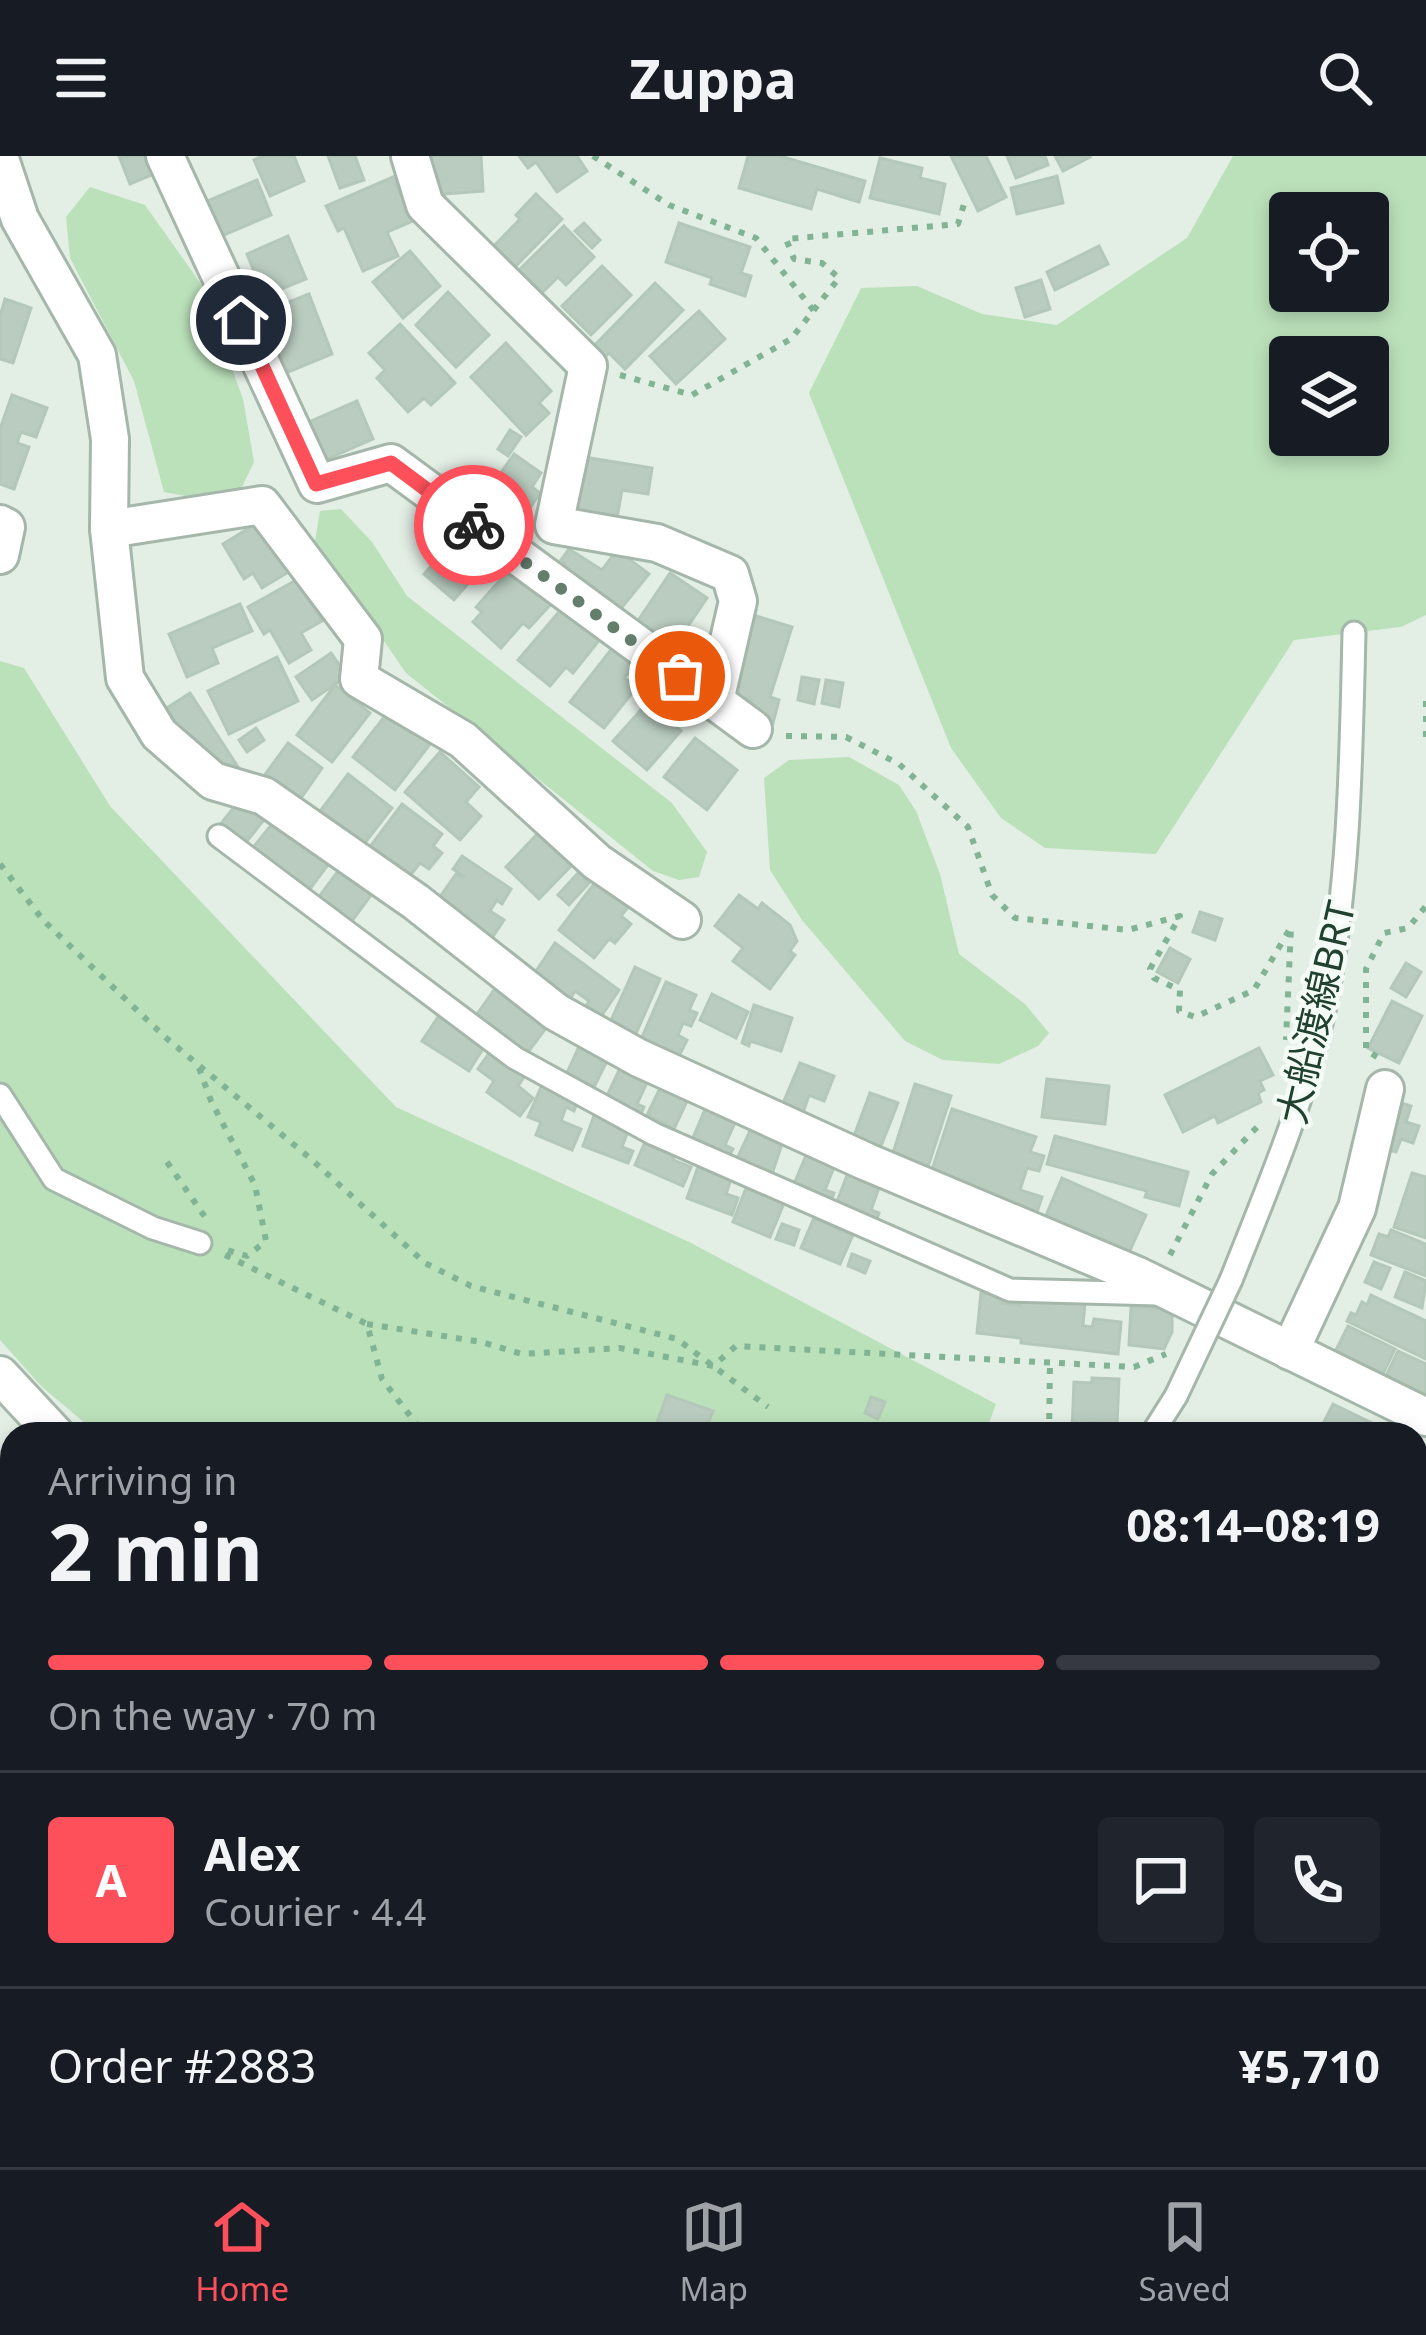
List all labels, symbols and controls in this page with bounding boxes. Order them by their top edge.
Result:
text: Zuppa [630,41,796,115]
icon: menu [48,45,114,111]
icon: search [1312,45,1378,111]
map controls [1269,192,1389,456]
button: locate [1269,192,1389,312]
pin [190,269,292,371]
icon: home [208,287,274,353]
button: layers [1269,336,1389,456]
courier [414,465,534,585]
icon: bike [441,492,507,558]
pin [629,625,731,727]
icon: bag [647,643,713,709]
street label: 大船渡線BRT [1264,895,1366,1129]
text: Arriving in [48,1453,237,1506]
text: 08:14–08:19 [1126,1494,1380,1555]
text: 2 min [48,1498,263,1604]
text: On the way · 70 m [48,1688,377,1741]
button: chat [1098,1817,1224,1943]
button: phone [1254,1817,1380,1943]
text: Alex [204,1823,301,1884]
text: A [95,1849,127,1910]
text: Courier · 4.4 [204,1884,426,1937]
text: Order #2883 [48,2035,316,2096]
text: ¥5,710 [1238,2035,1380,2096]
tab: Home [195,2194,289,2311]
tab: Map [679,2194,748,2311]
tab: Saved [1139,2194,1231,2311]

